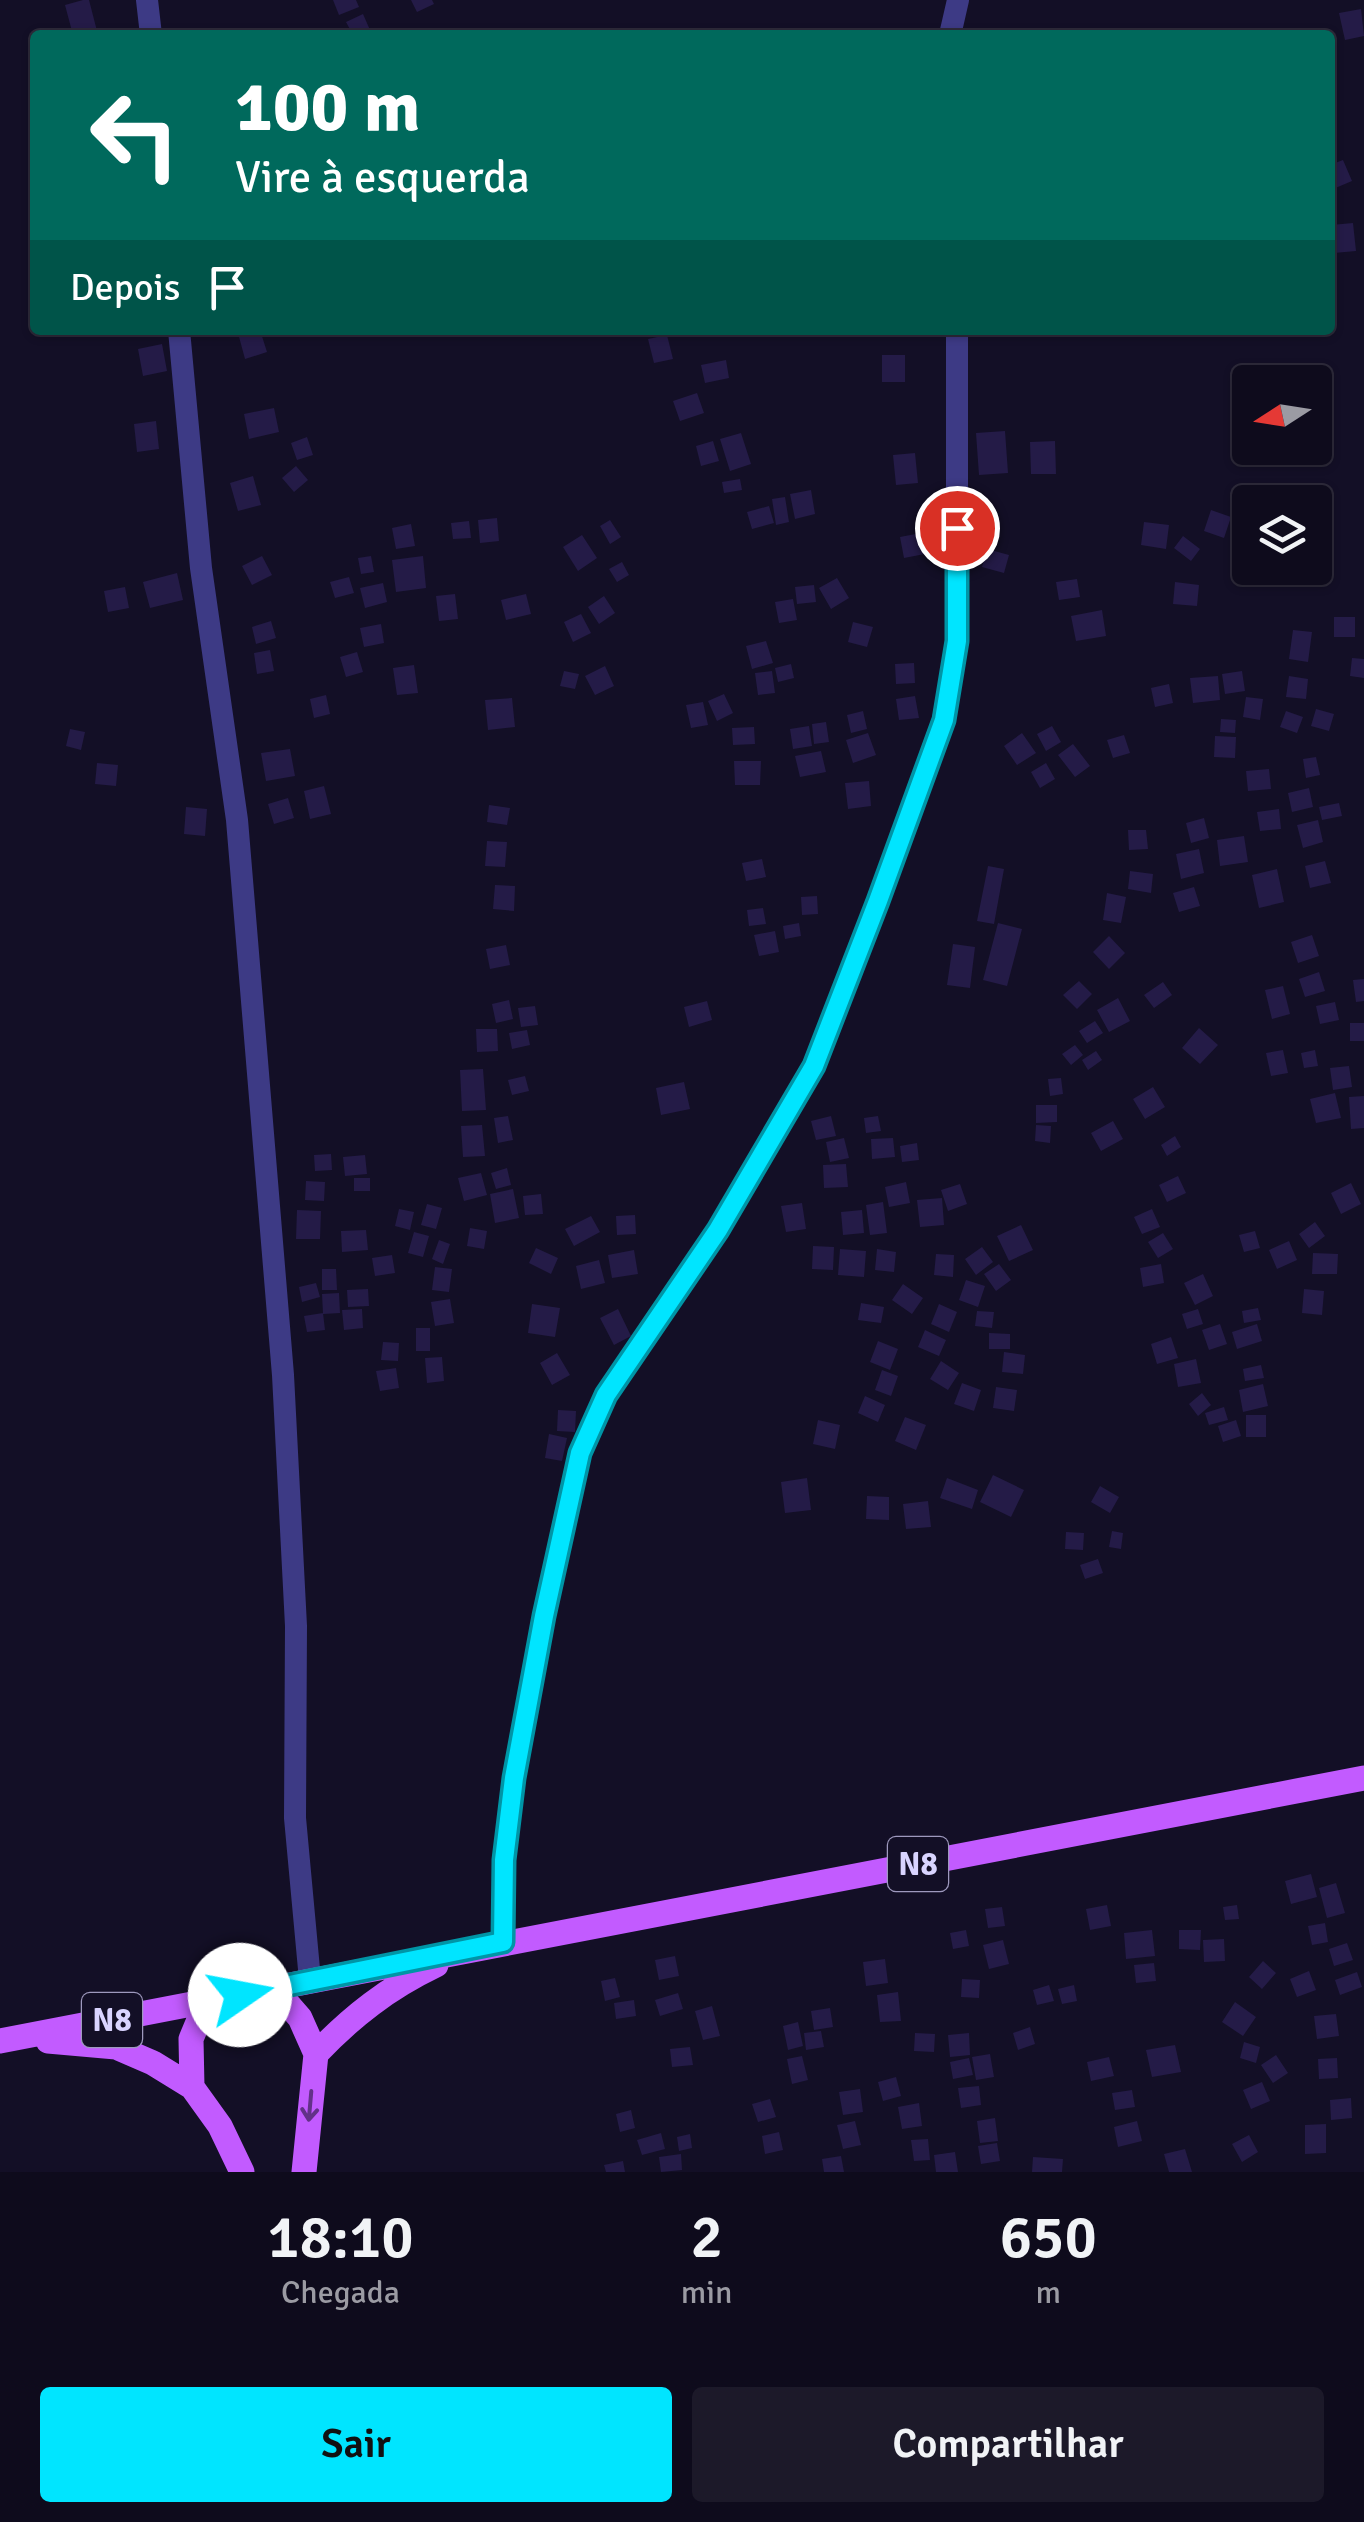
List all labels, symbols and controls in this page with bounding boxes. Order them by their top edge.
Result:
text: 100 m [235,64,420,150]
icon: left [70,70,200,200]
text: Vire à esquerda [235,150,530,205]
icon: arrive [200,260,255,315]
text: Depois [70,264,180,311]
north arrow [1232,365,1332,465]
map controls [1232,365,1332,585]
button: layers [1232,485,1332,585]
pin [915,486,1000,571]
icon: arrive [930,501,985,556]
road number: N8 [888,1837,948,1891]
position arrow [188,1943,292,2047]
road number: N8 [82,1993,142,2047]
one-way arrow [300,2090,319,2122]
text: 18:10 [267,2201,414,2275]
text: 2 [690,2201,723,2275]
text: 650 [1000,2201,1097,2275]
text: Chegada [281,2273,400,2312]
text: min [681,2273,732,2312]
text: m [1035,2273,1061,2312]
button: Sair [40,2387,672,2502]
button: Compartilhar [692,2387,1324,2502]

